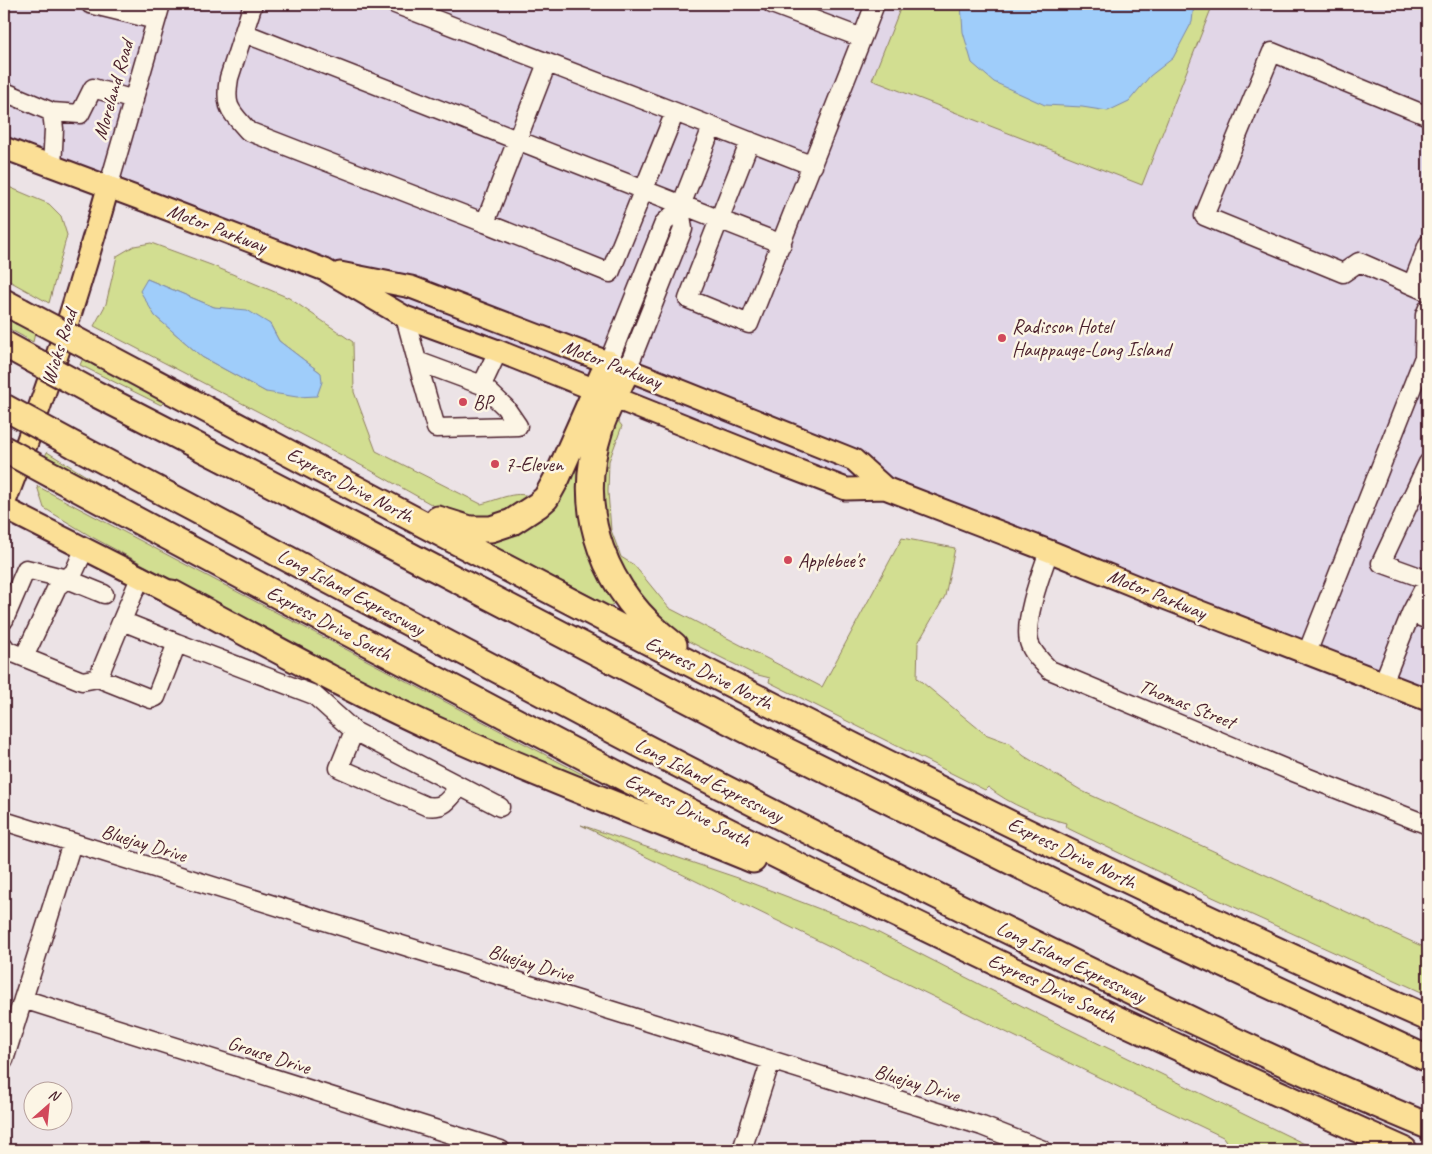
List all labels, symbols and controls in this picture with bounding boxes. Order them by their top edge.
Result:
street label: Moreland Road [87,35,140,142]
street label: Motor Parkway [164,198,272,259]
street label: Wicks Road [35,303,84,388]
place label: Radisson Hotel Hauppauge-Long Island [1012,314,1174,362]
marker: Radisson Hotel Hauppauge-Long Island [996,332,1008,344]
street label: Motor Parkway [559,334,667,395]
place label: BP [473,390,495,415]
marker: BP [457,396,469,408]
street label: Express Drive North [283,441,419,530]
place label: 7-Eleven [505,452,564,477]
marker: 7-Eleven [489,458,501,470]
street label: Long Island Expressway [273,543,431,642]
place label: Applebee's [798,548,866,573]
marker: Applebee's [782,554,794,566]
street label: Motor Parkway [1104,563,1212,626]
street label: Express Drive South [262,580,396,667]
street label: Express Drive North [641,630,778,717]
street label: Thomas Street [1135,673,1242,736]
street label: Long Island Expressway [631,732,789,829]
street label: Express Drive South [621,768,756,853]
street label: Express Drive North [1004,811,1142,896]
street label: Bluejay Drive [98,818,191,868]
street label: Long Island Expressway [992,915,1152,1010]
street label: Bluejay Drive [485,938,578,988]
street label: Express Drive South [984,948,1121,1029]
street label: Grouse Drive [225,1030,315,1081]
street label: Bluejay Drive [871,1058,964,1108]
north arrow [22,1082,72,1132]
text: N [46,1085,63,1105]

